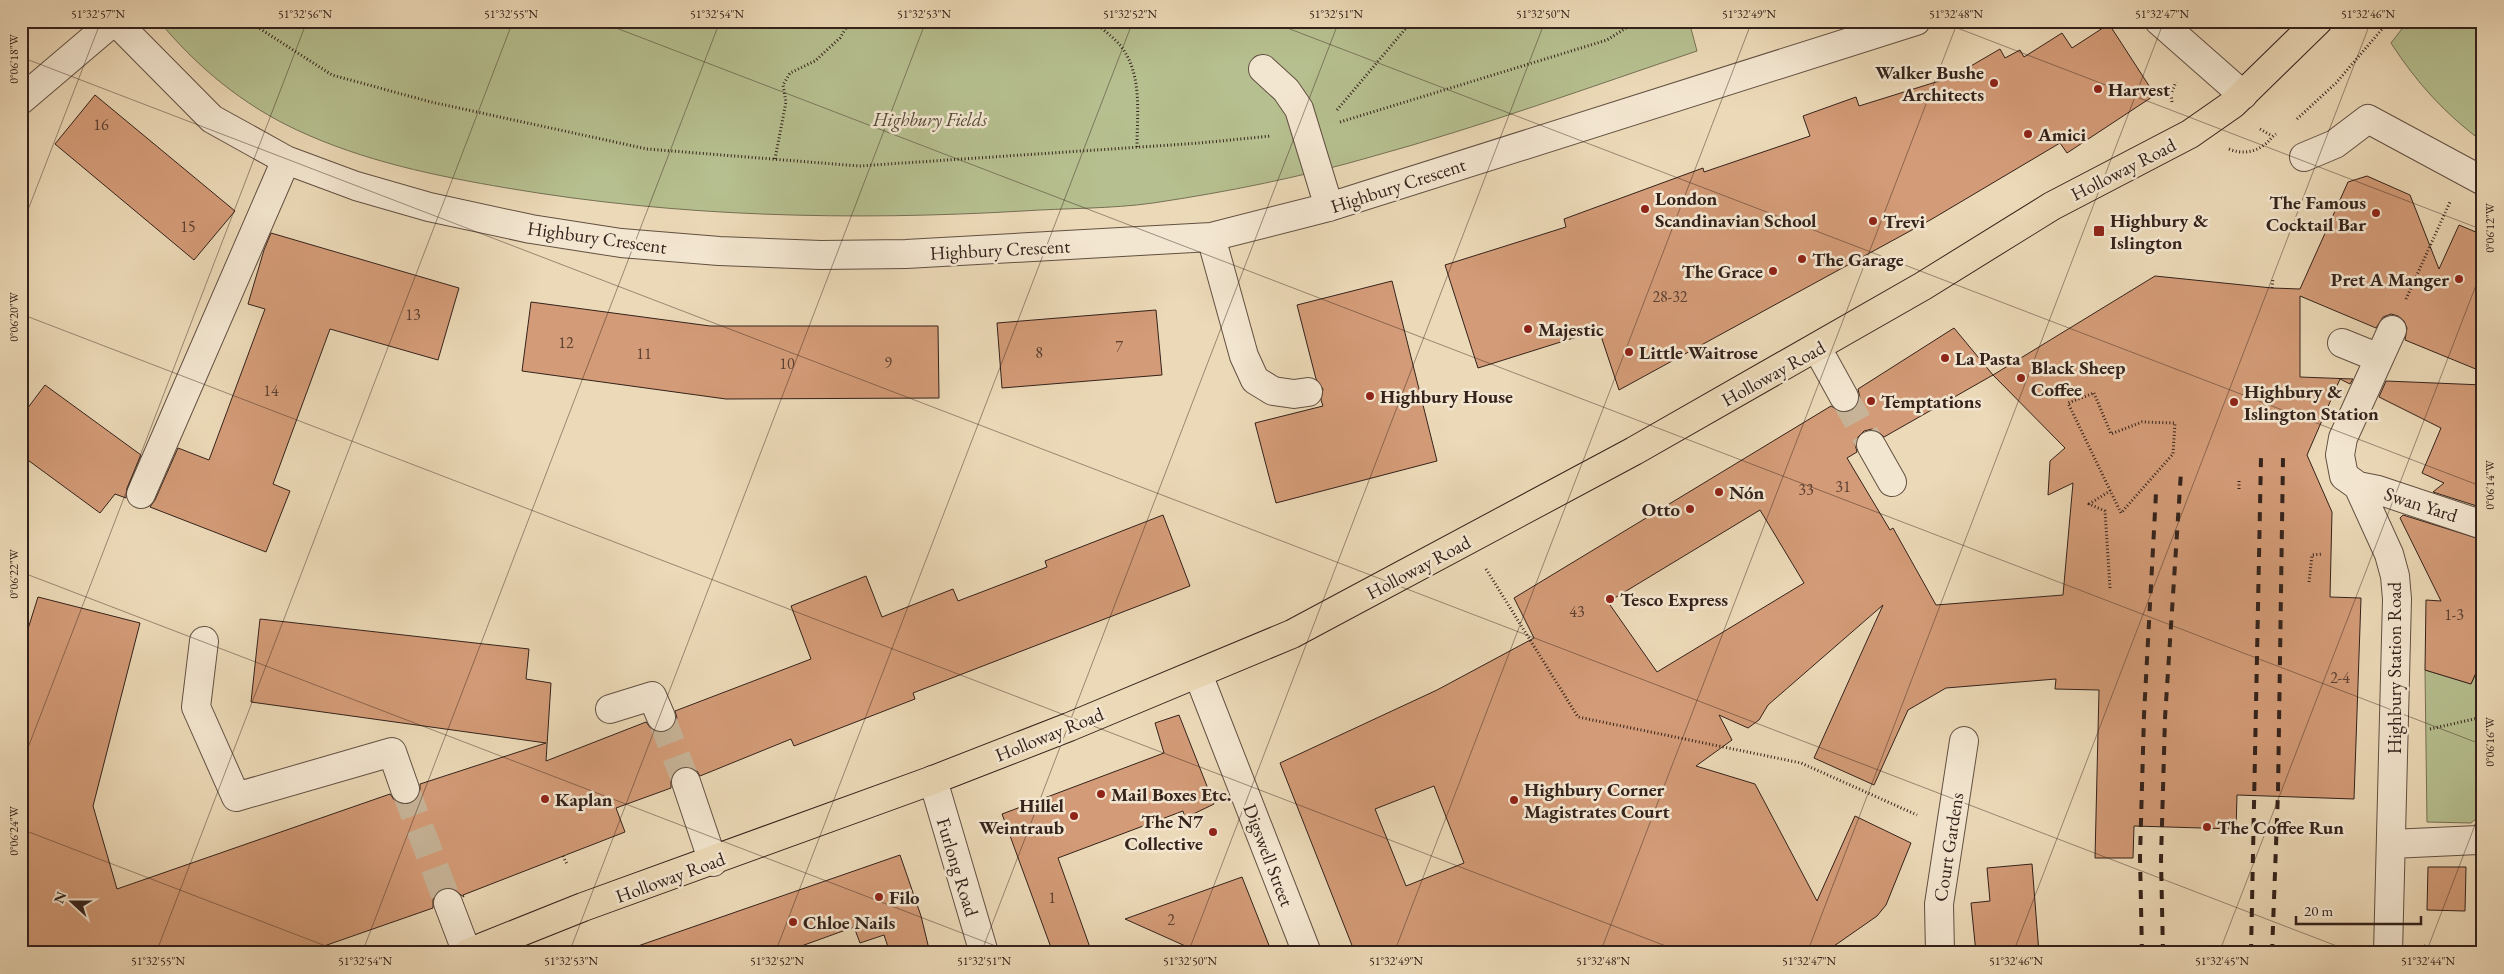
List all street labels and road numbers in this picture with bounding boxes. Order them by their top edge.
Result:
street label: Holloway Road [2066,132,2180,207]
street label: Highbury Crescent [1327,152,1469,219]
street label: Highbury Crescent [526,215,668,260]
street label: Highbury Crescent [929,233,1071,266]
street label: Holloway Road [1717,335,1830,412]
street label: Swan Yard [2381,481,2461,528]
street label: Holloway Road [1362,529,1475,605]
street label: Highbury Station Road [2382,581,2407,754]
street label: Holloway Road [991,701,1107,768]
street label: Court Gardens [1928,791,1969,903]
street label: Digswell Street [1238,800,1300,910]
street label: Furlong Road [931,815,984,920]
street label: Holloway Road [612,846,729,909]

